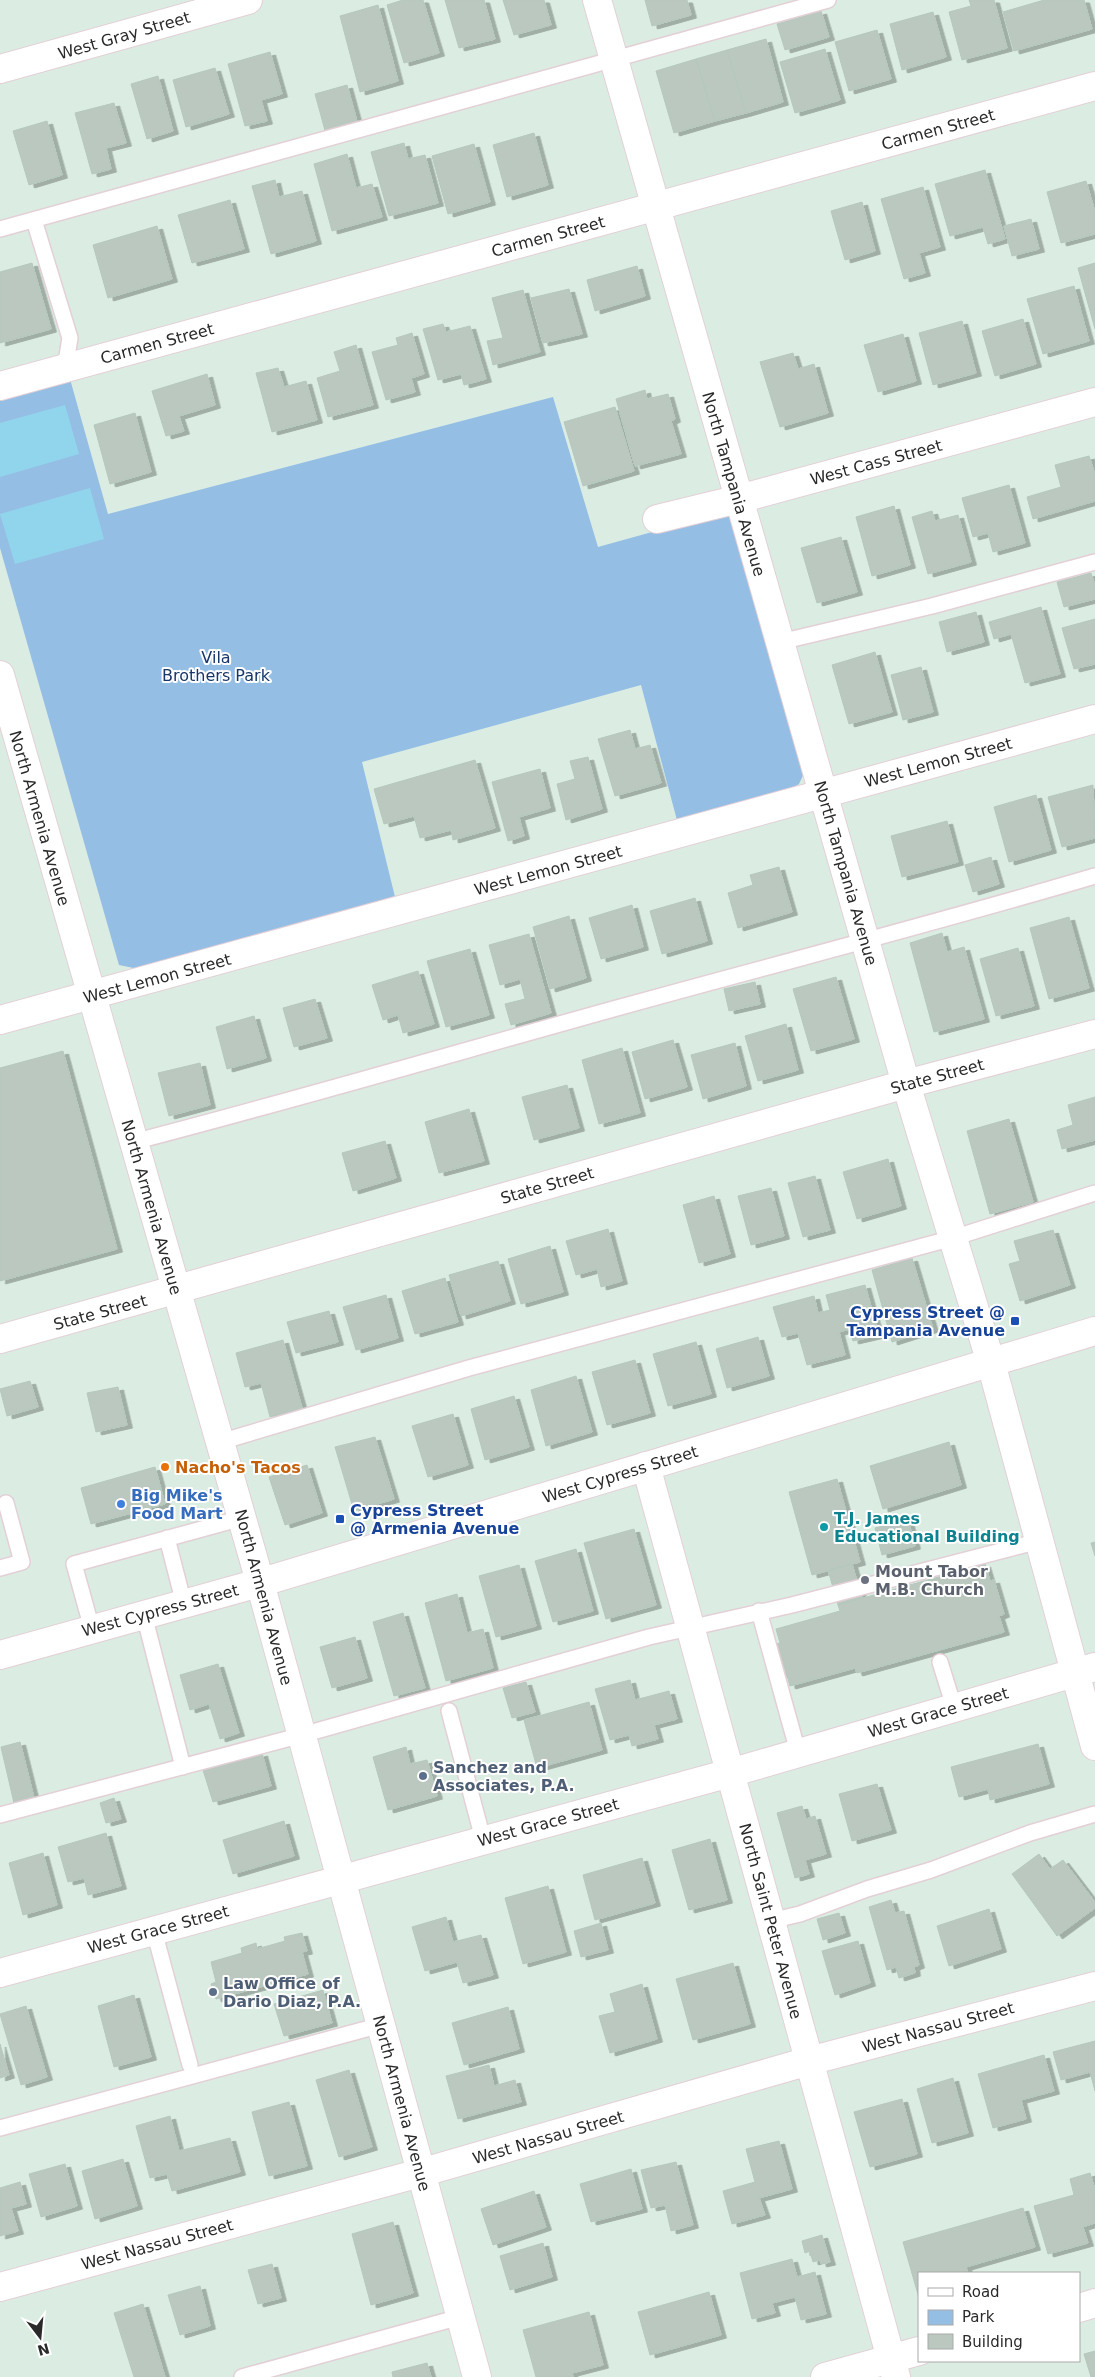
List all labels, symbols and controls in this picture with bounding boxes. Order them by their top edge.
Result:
street label: West Gray Street [56,8,192,63]
street label: Carmen Street [879,105,997,154]
street label: Carmen Street [489,212,607,261]
street label: Carmen Street [98,319,216,368]
street label: North Tampania Avenue [698,390,769,579]
street label: West Cass Street [808,436,944,489]
park label: Vila Brothers Park [162,648,271,685]
street label: North Armenia Avenue [5,728,74,908]
street label: West Lemon Street [862,734,1014,791]
street label: North Tampania Avenue [810,779,881,968]
street label: West Lemon Street [472,842,624,899]
street label: West Lemon Street [81,950,233,1007]
street label: State Street [888,1055,986,1098]
street label: North Armenia Avenue [117,1117,186,1297]
street label: State Street [498,1163,596,1208]
street label: State Street [51,1291,149,1334]
place label: Cypress Street @ Tampania Avenue [846,1303,1005,1340]
marker: Cypress Street @ Tampania Avenue [1009,1315,1021,1327]
street label: West Cypress Street [540,1442,700,1507]
place label: Nacho's Tacos [175,1458,301,1477]
marker: Nacho's Tacos [159,1461,171,1473]
place label: Big Mike's Food Mart [131,1486,223,1523]
marker: Big Mike's Food Mart [115,1498,127,1510]
place label: Cypress Street @ Armenia Avenue [350,1501,519,1538]
street label: North Armenia Avenue [231,1507,296,1687]
place label: T.J. James Educational Building [834,1509,1020,1546]
marker: Cypress Street @ Armenia Avenue [334,1513,346,1525]
marker: T.J. James Educational Building [818,1521,830,1533]
place label: Mount Tabor M.B. Church [875,1562,988,1599]
marker: Mount Tabor M.B. Church [859,1574,871,1586]
street label: West Cypress Street [80,1580,241,1641]
street label: West Grace Street [866,1683,1011,1742]
place label: Sanchez and Associates, P.A. [433,1758,574,1795]
marker: Sanchez and Associates, P.A. [417,1770,429,1782]
street label: West Grace Street [475,1794,621,1850]
street label: North Saint Peter Avenue [735,1821,806,2021]
street label: West Grace Street [85,1901,231,1957]
place label: Law Office of Dario Diaz, P.A. [223,1974,361,2011]
marker: Law Office of Dario Diaz, P.A. [207,1986,219,1998]
street label: West Nassau Street [860,1998,1016,2057]
street label: North Armenia Avenue [369,2013,434,2193]
street label: West Nassau Street [470,2107,626,2168]
street label: West Nassau Street [79,2215,235,2274]
legend [918,2272,1080,2362]
text: Road [962,2283,1000,2301]
text: Park [962,2308,995,2326]
north arrow [15,2312,65,2362]
text: Building [962,2333,1023,2351]
text: N [36,2340,51,2359]

